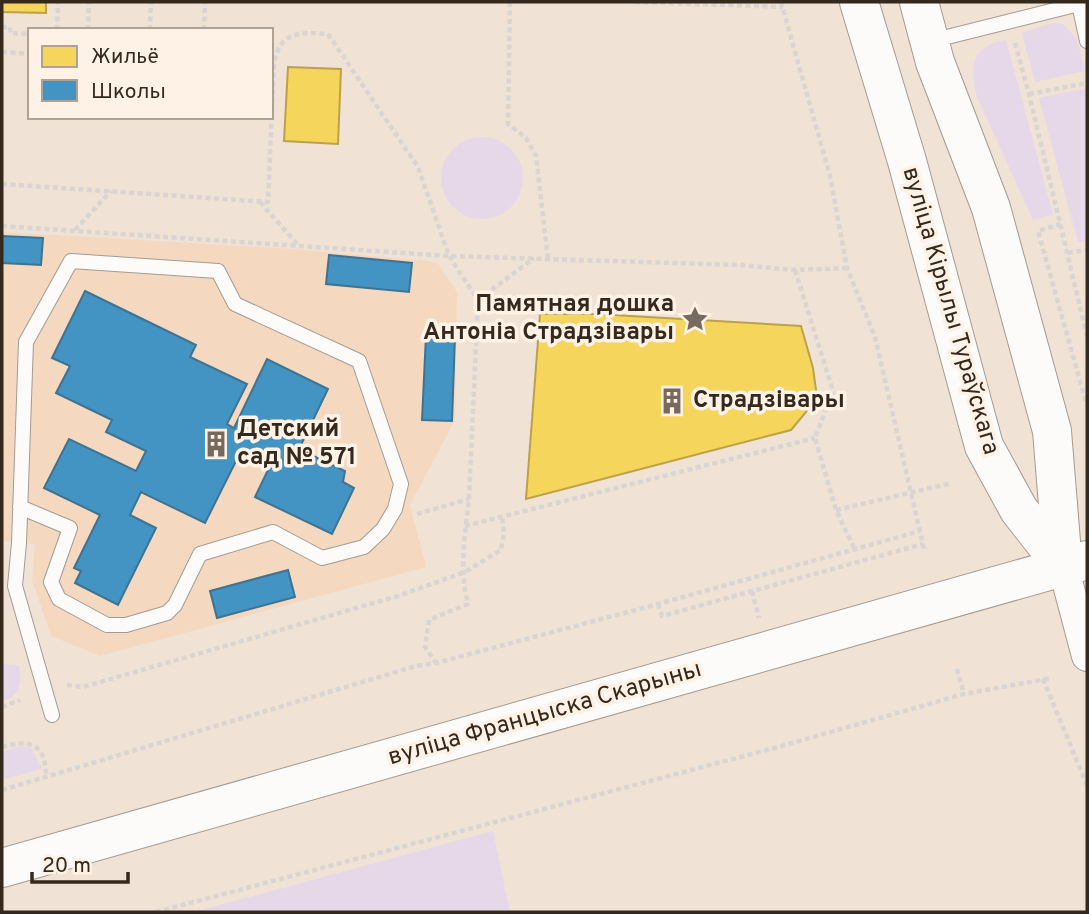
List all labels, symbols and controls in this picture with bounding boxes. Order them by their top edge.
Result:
legend [28,28,273,119]
text: Жильё [91,44,159,71]
text: Школы [91,79,166,106]
street label: вуліца Кірылы Тураўскага [895,164,1005,458]
place label: Памятная дошка Антоніа Страдзівары [423,290,674,348]
place icon: Памятная дошка Антоніа Страдзівары [680,304,710,334]
building icon: Страдзівары [657,386,687,416]
place label: Страдзівары [693,386,845,416]
place label: Детский сад № 571 [237,415,357,473]
building icon: Детский сад № 571 [201,429,231,459]
street label: вуліца Францыска Скарыны [385,655,705,773]
scale bar [32,841,128,885]
text: 20 m [42,853,91,880]

